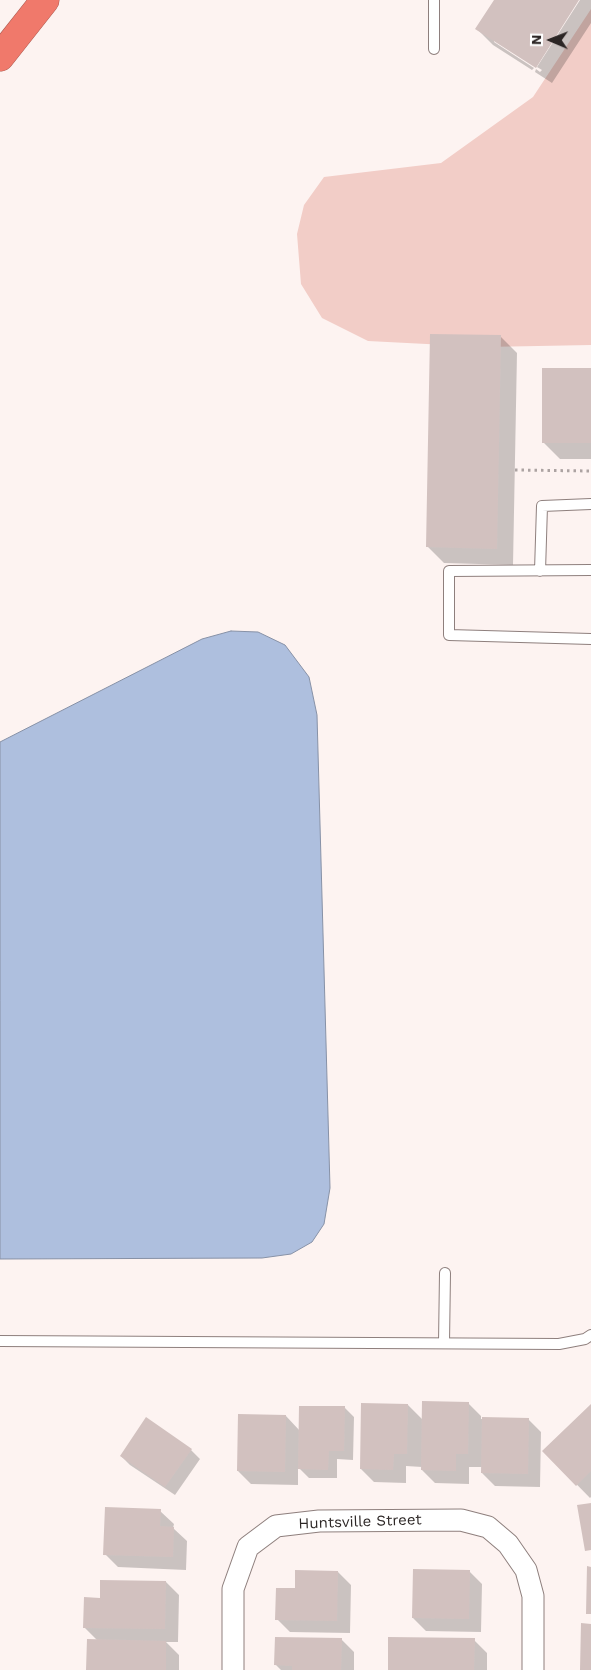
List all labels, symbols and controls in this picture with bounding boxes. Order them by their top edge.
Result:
north arrow [526,15,576,65]
text: N [528,34,544,45]
street label: Huntsville Street [298,1511,422,1533]

